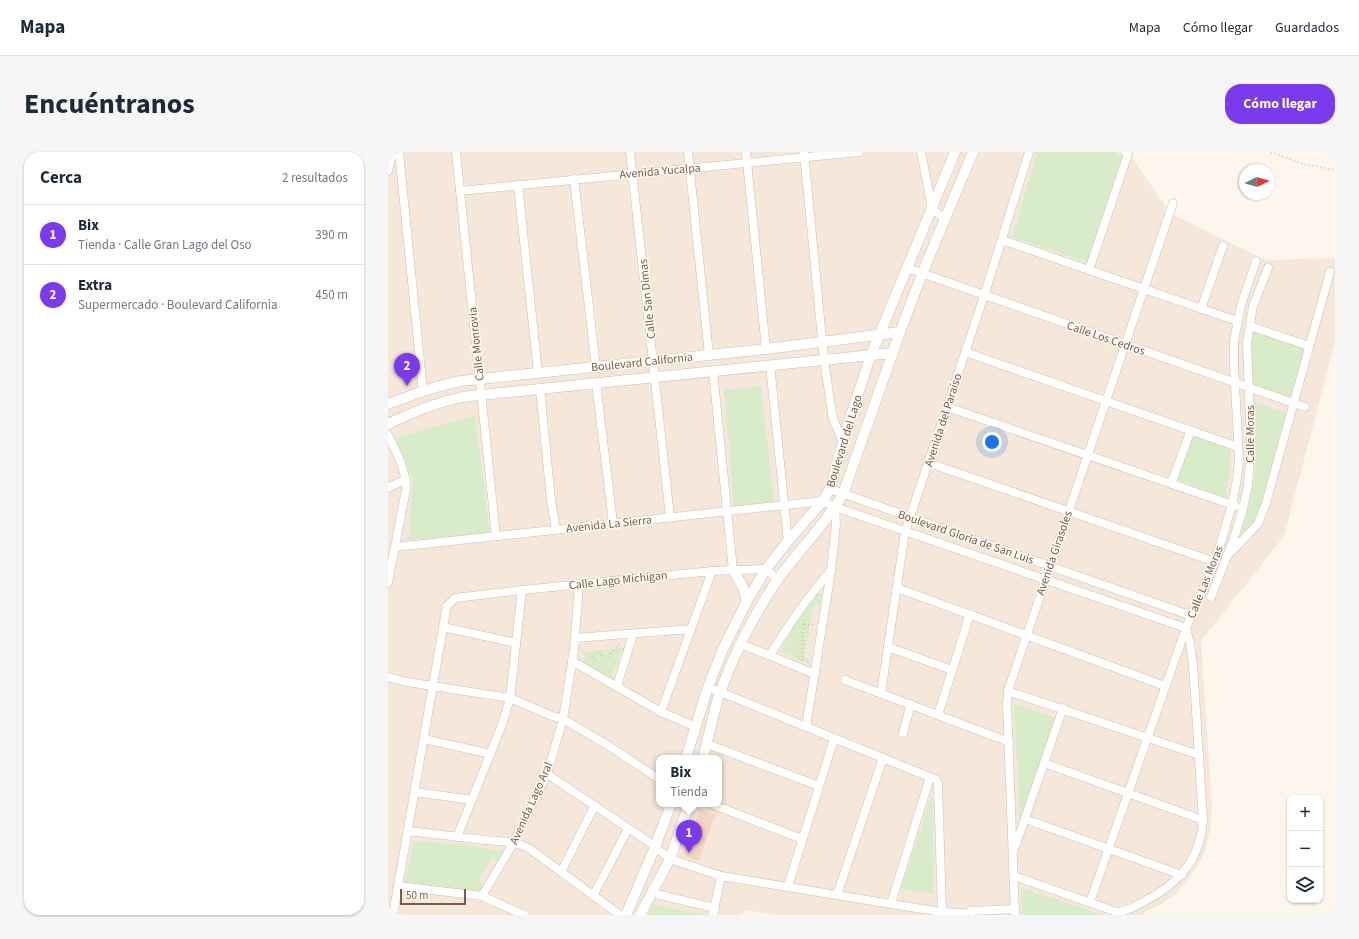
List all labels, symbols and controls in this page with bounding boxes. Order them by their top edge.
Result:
text: Mapa [20,14,65,41]
text: Mapa [1129,18,1161,38]
text: Cómo llegar [1183,18,1253,38]
text: Guardados [1275,18,1339,38]
text: Encuéntranos [24,84,195,124]
button: Cómo llegar [1225,84,1335,124]
street label: Avenida Yucalpa [619,159,701,184]
north arrow [1239,164,1275,200]
text: Cerca [40,166,82,190]
text: 2 resultados [282,169,348,187]
text: Bix [78,215,99,236]
text: 1 [50,226,56,244]
text: 390 m [315,226,348,244]
text: Tienda · Calle Gran Lago del Oso [78,236,252,254]
street label: Calle San Dimas [635,258,660,340]
text: Extra [78,275,112,296]
text: 2 [50,286,56,304]
text: 450 m [315,286,348,304]
text: Supermercado · Boulevard California [78,296,278,314]
street label: Calle Monrovia [464,306,489,382]
street label: Calle Los Cedros [1064,317,1147,360]
street label: Boulevard California [590,349,694,376]
pin: 2 [394,353,420,386]
street label: Avenida del Paraíso [920,371,967,469]
street label: Boulevard del Lago [822,393,867,490]
street label: Calle Moras [1242,405,1259,463]
your location [982,432,1002,452]
street label: Boulevard Gloria de San Luis [896,506,1036,569]
street label: Avenida Girasoles [1032,509,1077,598]
street label: Avenida La Sierra [565,512,653,537]
street label: Calle Las Moras [1183,543,1228,621]
street label: Calle Lago Míchigan [568,567,668,594]
popup [656,755,722,807]
street label: Avenida Lago Aral [506,759,557,847]
text: Bix [670,762,691,783]
text: Tienda [670,783,708,801]
map controls [1287,795,1323,903]
button: + [1287,795,1323,831]
pin: 1 [676,820,702,853]
button: − [1287,831,1323,867]
button: layers [1287,867,1323,903]
scale bar [400,887,466,906]
text: 50 m [406,888,428,903]

